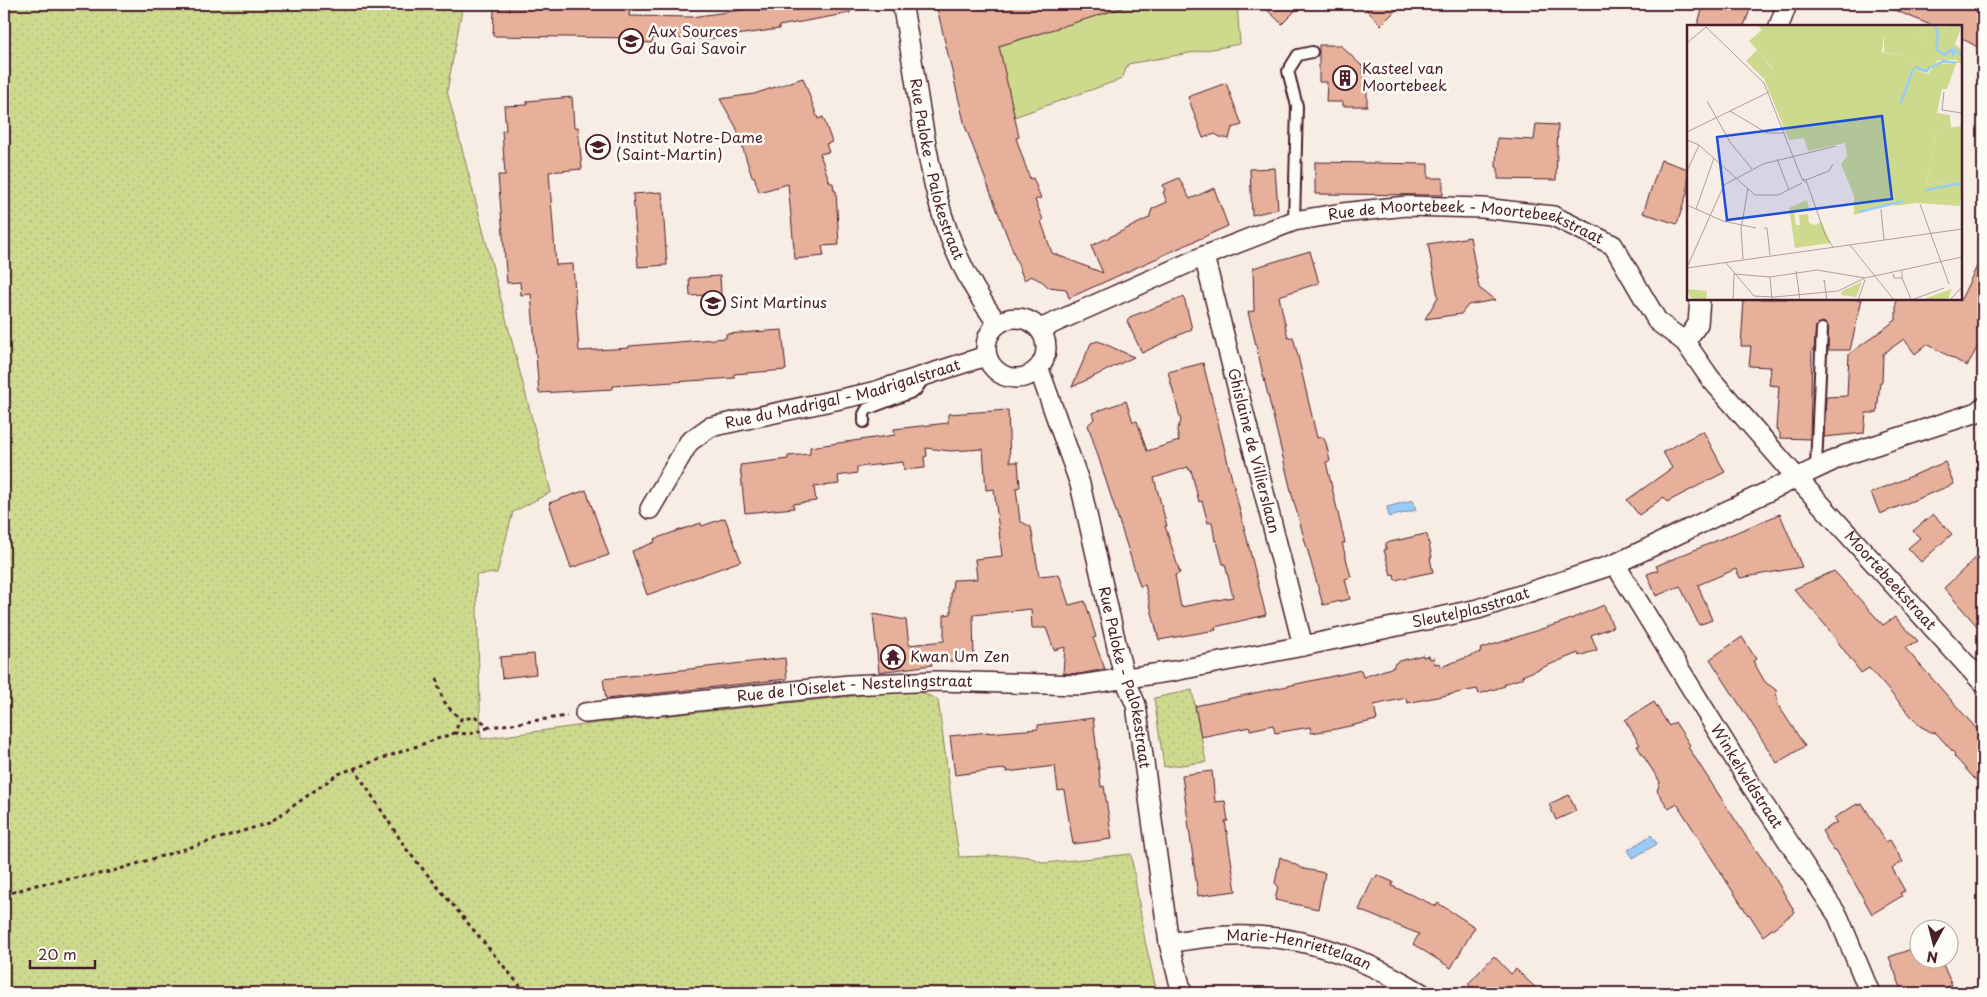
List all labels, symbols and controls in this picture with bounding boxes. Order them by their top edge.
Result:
place label: Aux Sources du Gai Savoir [648,19,747,59]
inset map [1687,25,1962,300]
school or university icon: Aux Sources du Gai Savoir [618,28,644,54]
place label: Kasteel van Moortebeek [1362,56,1447,96]
building icon: Kasteel van Moortebeek [1332,65,1358,91]
street label: Rue Paloke - Palokestraat [905,76,971,263]
place label: Institut Notre-Dame (Saint-Martin) [616,125,763,165]
school or university icon: Institut Notre-Dame (Saint-Martin) [585,134,611,160]
street label: Rue de Moortebeek - Moortebeekstraat [1326,193,1608,249]
school or university icon: Sint Martinus [700,290,726,316]
place label: Sint Martinus [730,290,827,313]
street label: Rue du Madrigal - Madrigalstraat [723,352,963,434]
street label: Ghislaine de Villierslaan [1223,365,1287,536]
street label: Moortebeekstraat [1840,525,1943,635]
street label: Sleutelplasstraat [1409,580,1532,633]
street label: Rue Paloke - Palokestraat [1094,584,1158,770]
temple icon: Kwan Um Zen [880,644,906,670]
place label: Kwan Um Zen [910,644,1010,667]
street label: Rue de l'Oiselet - Nestelingstraat [736,668,973,707]
street label: Winkelveldstraat [1706,719,1790,833]
north arrow [1910,920,1960,970]
street label: Marie-Henriettelaan [1226,923,1375,975]
scale bar [30,937,95,969]
text: 20 m [38,942,77,965]
text: N [1926,946,1939,968]

